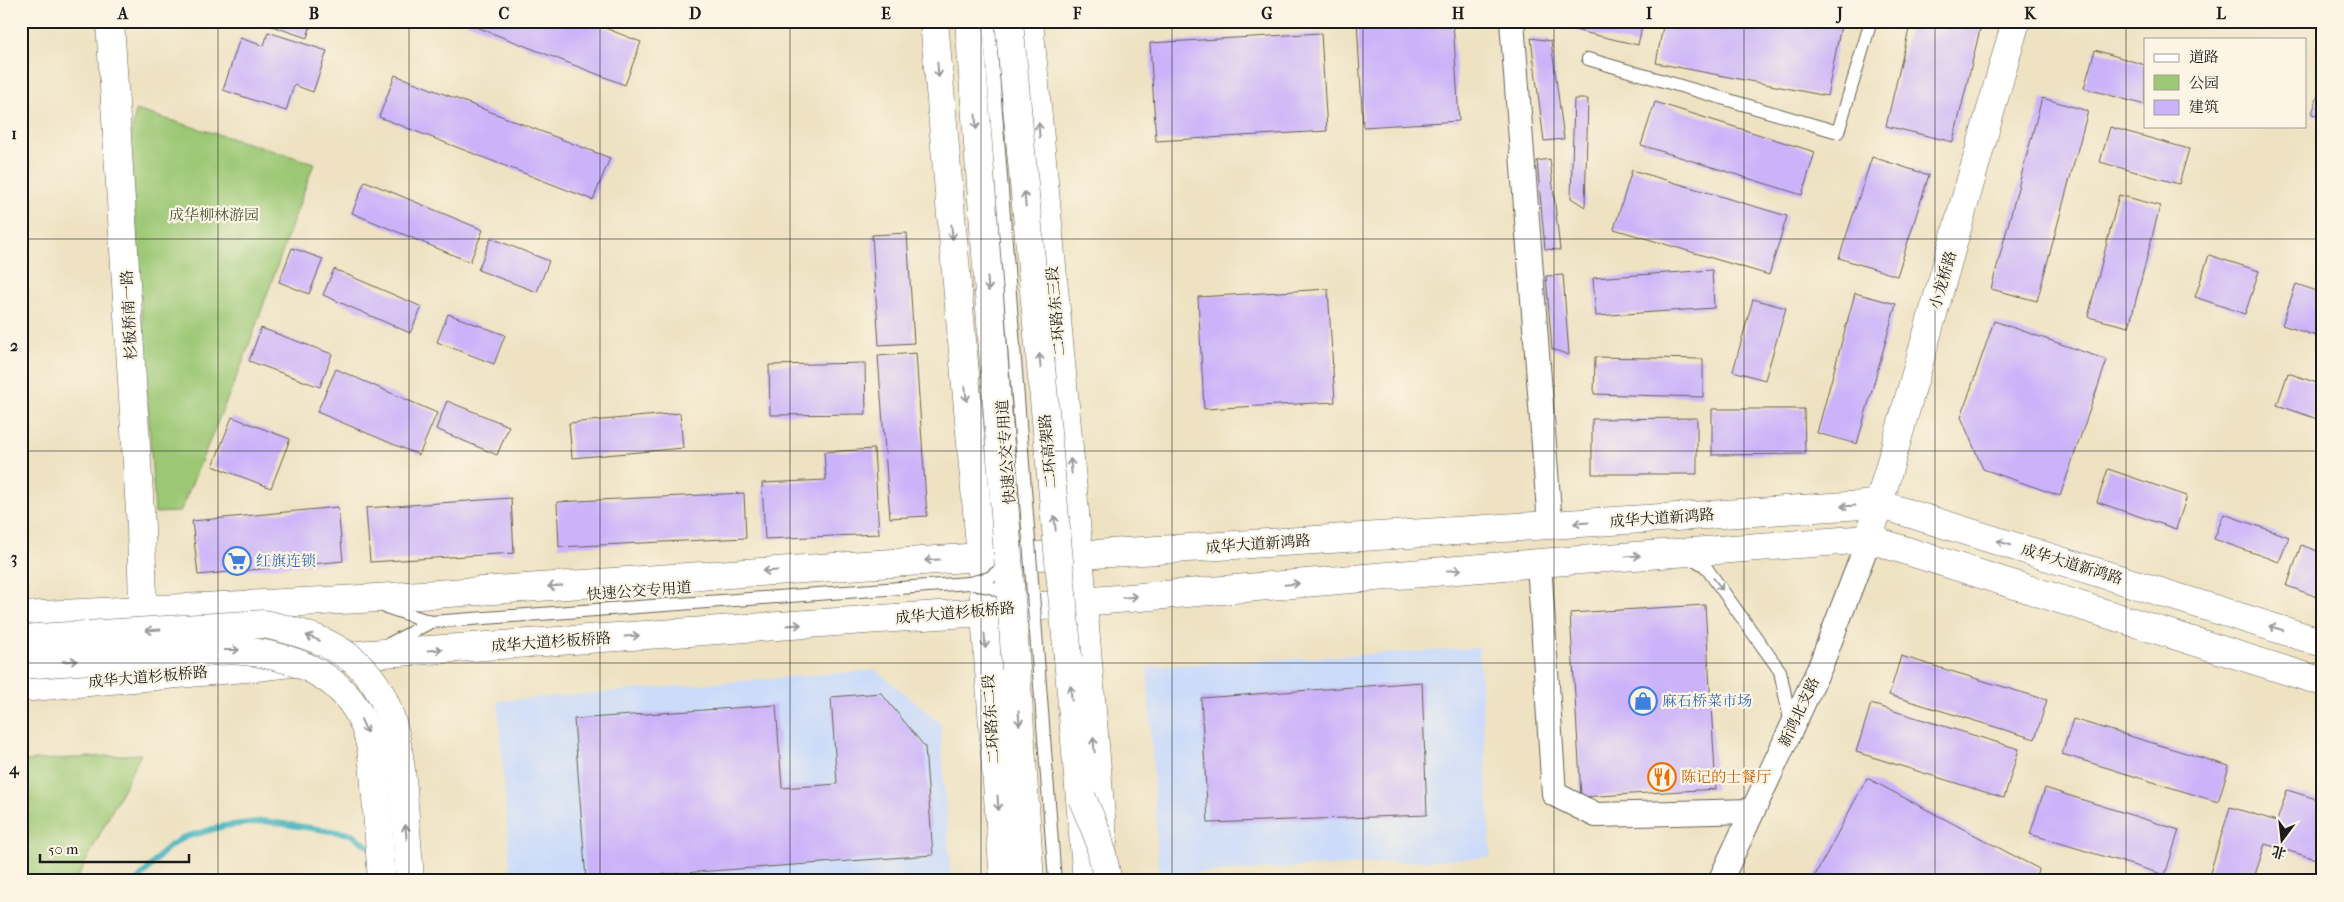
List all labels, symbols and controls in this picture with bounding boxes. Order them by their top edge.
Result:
text: A [117,4,129,23]
text: B [309,4,319,23]
text: C [499,4,510,23]
text: D [689,4,701,23]
text: E [881,4,891,23]
text: F [1072,4,1082,23]
text: G [1261,4,1273,23]
text: H [1452,4,1465,23]
text: I [1646,4,1653,23]
text: J [1835,4,1843,24]
text: K [2024,4,2037,23]
text: L [2216,4,2226,23]
legend [2144,38,2306,128]
text: 道路 [2189,48,2219,66]
one-way arrow [934,62,943,78]
text: 公园 [2189,74,2219,92]
text: 建筑 [2189,98,2219,116]
one-way arrow [972,114,981,130]
one-way arrow [1034,122,1044,138]
text: 1 [11,124,17,143]
one-way arrow [1021,191,1030,207]
park label: 成华柳林游园 [169,206,259,224]
one-way arrow [948,223,957,239]
street label: 小龙桥路 [1926,249,1960,311]
street label: 二环路东三段 [1043,265,1069,357]
street label: 杉板桥南一路 [118,270,140,360]
one-way arrow [983,276,993,292]
text: 2 [10,336,18,355]
one-way arrow [1035,353,1045,369]
one-way arrow [962,385,971,401]
street label: 快速公交专用道 [993,399,1019,505]
street label: 二环高架路 [1036,413,1060,489]
one-way arrow [1066,458,1075,474]
one-way arrow [1840,501,1856,510]
street label: 成华大道新鸿路 [1609,505,1715,531]
one-way arrow [1050,515,1060,531]
one-way arrow [1573,518,1589,528]
street label: 成华大道新鸿路 [1205,531,1311,557]
one-way arrow [1997,537,2013,547]
street label: 成华大道新鸿路 [2019,540,2125,588]
supermarket icon: 红旗连锁 [222,546,252,576]
text: 3 [11,548,17,568]
one-way arrow [1625,551,1641,561]
place label: 红旗连锁 [256,552,316,570]
one-way arrow [924,556,940,565]
one-way arrow [1446,566,1462,575]
one-way arrow [762,567,778,576]
one-way arrow [1713,577,1723,591]
street label: 快速公交专用道 [586,578,692,604]
one-way arrow [1284,579,1300,589]
one-way arrow [548,581,564,590]
one-way arrow [1122,593,1138,602]
street label: 成华大道杉板桥路 [894,599,1016,627]
one-way arrow [785,620,801,630]
one-way arrow [2269,623,2285,632]
one-way arrow [145,625,161,635]
street label: 成华大道杉板桥路 [491,629,611,655]
one-way arrow [306,632,321,642]
one-way arrow [623,632,639,641]
one-way arrow [981,632,990,648]
one-way arrow [224,645,240,655]
one-way arrow [426,645,442,654]
one-way arrow [62,657,78,666]
street label: 成华大道杉板桥路 [87,663,209,691]
street label: 二环路东二段 [979,673,1003,765]
street label: 新鸿北支路 [1775,674,1823,750]
one-way arrow [1067,685,1076,701]
shop icon: 麻石桥菜市场 [1628,686,1658,716]
place label: 麻石桥菜市场 [1662,692,1752,710]
one-way arrow [1015,709,1024,725]
one-way arrow [359,718,369,733]
one-way arrow [1089,737,1099,753]
text: 4 [8,759,20,779]
restaurant icon: 陈记的士餐厅 [1647,762,1677,792]
place label: 陈记的士餐厅 [1681,768,1771,786]
one-way arrow [993,794,1002,810]
north arrow [2256,814,2306,864]
one-way arrow [402,824,411,840]
scale bar [40,832,189,864]
text: 50 m [48,840,79,858]
text: 北 [2270,842,2288,862]

